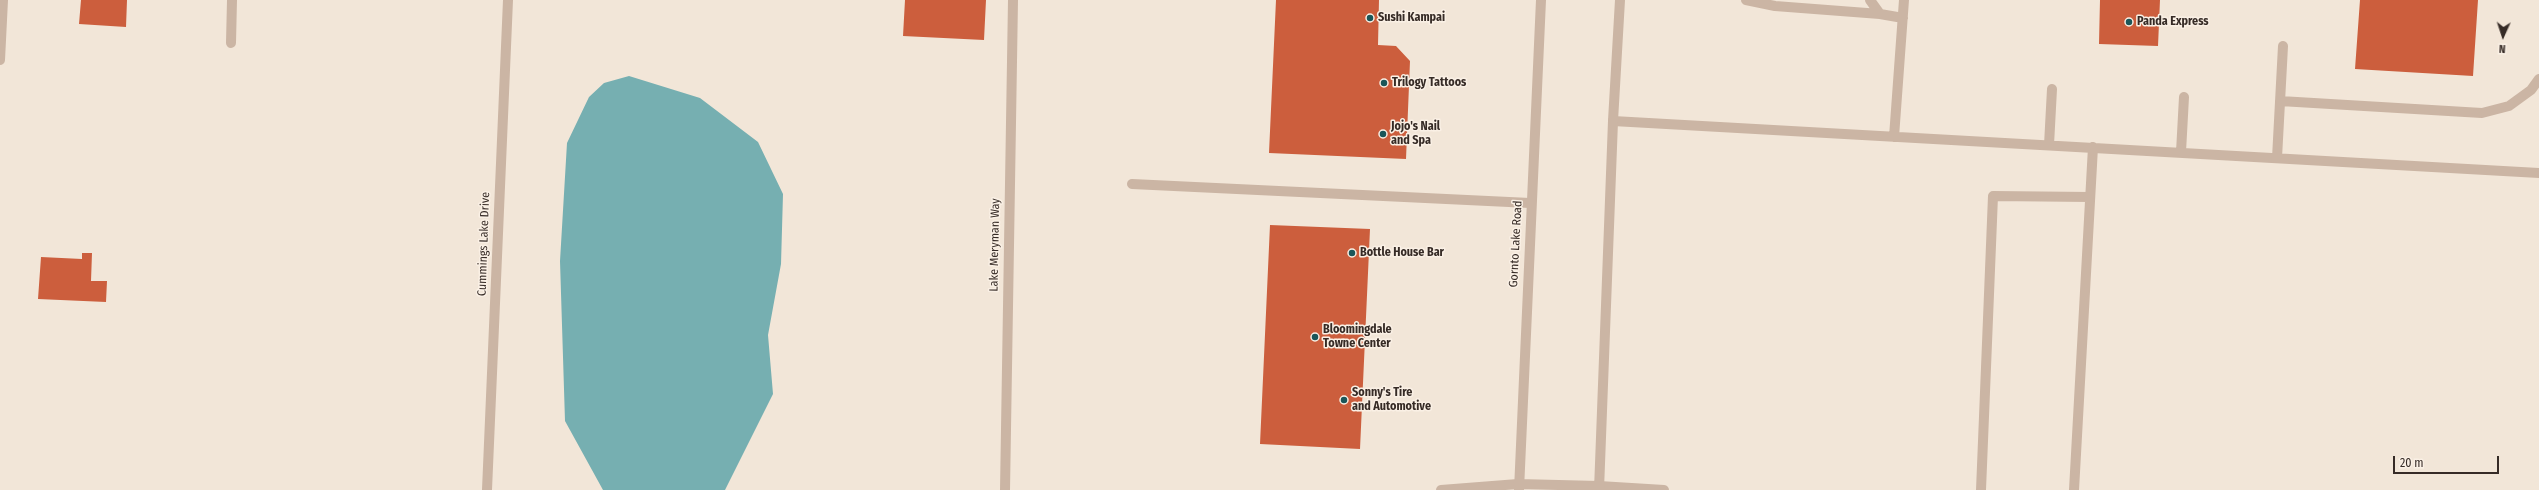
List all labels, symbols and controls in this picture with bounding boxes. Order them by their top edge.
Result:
place label: Sushi Kampai [1378,11,1445,25]
marker: Sushi Kampai [1365,13,1375,23]
place label: Panda Express [2137,15,2209,29]
north arrow [2483,16,2523,56]
marker: Panda Express [2124,17,2134,27]
text: N [2499,42,2506,55]
place label: Trilogy Tattoos [1392,76,1466,90]
marker: Trilogy Tattoos [1379,78,1389,88]
place label: Jojo's Nail and Spa [1391,120,1440,148]
marker: Jojo's Nail and Spa [1378,129,1388,139]
street label: Cummings Lake Drive [475,192,493,296]
street label: Lake Meryman Way [987,198,1003,292]
street label: Gornto Lake Road [1507,200,1525,288]
place label: Bottle House Bar [1360,246,1444,260]
marker: Bottle House Bar [1347,248,1357,258]
place label: Bloomingdale Towne Center [1323,323,1392,351]
marker: Bloomingdale Towne Center [1310,332,1320,342]
place label: Sonny's Tire and Automotive [1352,386,1431,414]
marker: Sonny's Tire and Automotive [1339,395,1349,405]
scale bar [2395,448,2501,474]
text: 20 m [2400,456,2424,470]

